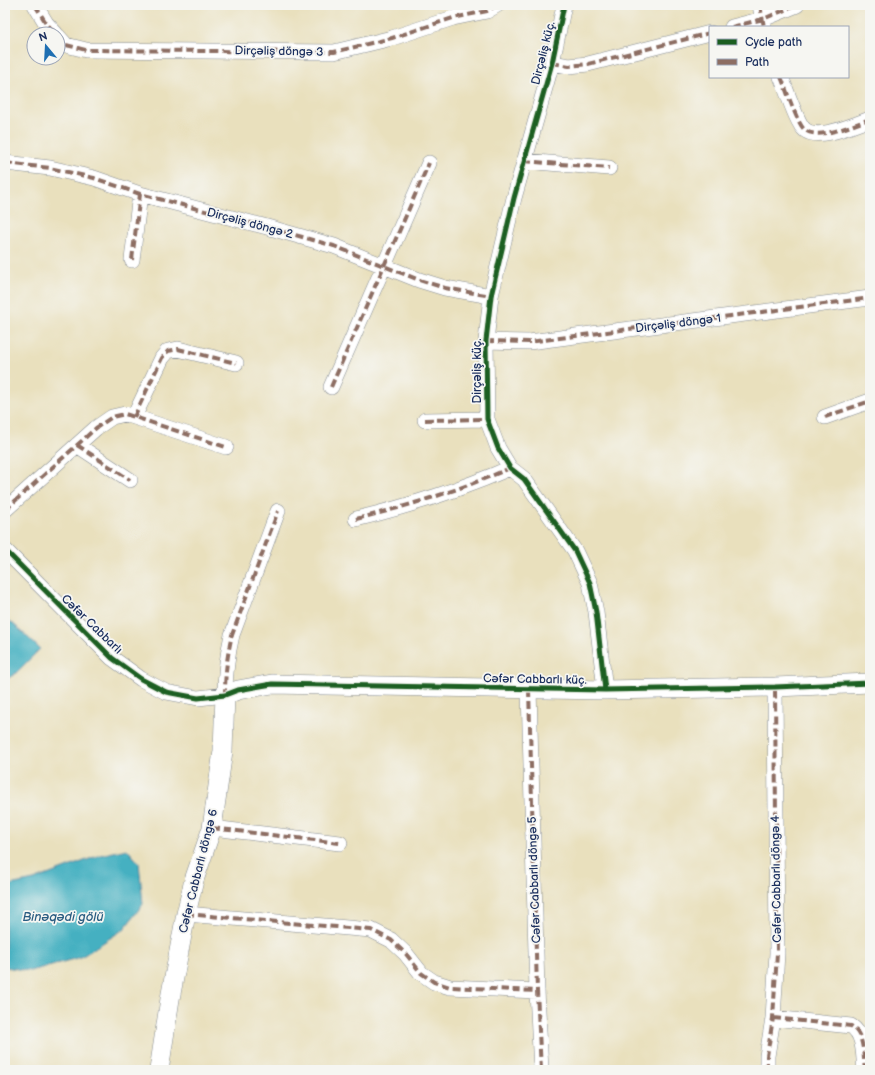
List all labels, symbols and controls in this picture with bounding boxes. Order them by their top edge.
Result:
street label: Dirçəliş küç. [528,20,559,87]
north arrow [26,26,66,66]
legend [709,26,849,78]
text: N [37,30,49,44]
text: Cycle path [745,35,802,50]
street label: Dirçəliş döngə 3 [234,43,324,60]
text: Path [745,55,770,70]
street label: Dirçəliş döngə 2 [205,205,295,242]
street label: Dirçəliş döngə 1 [634,311,722,336]
street label: Dirçəliş küç. [470,338,485,404]
street label: Cəfər Cabbarlı [58,591,125,657]
street label: Cəfər Cabbarlı küç. [483,671,587,688]
street label: Cəfər Cabbarlı döngə 6 [176,807,221,935]
street label: Cəfər Cabbarlı döngə 4 [768,814,785,943]
street label: Cəfər Cabbarlı döngə 5 [525,816,544,944]
water label: Binəqədi gölü [22,909,104,925]

